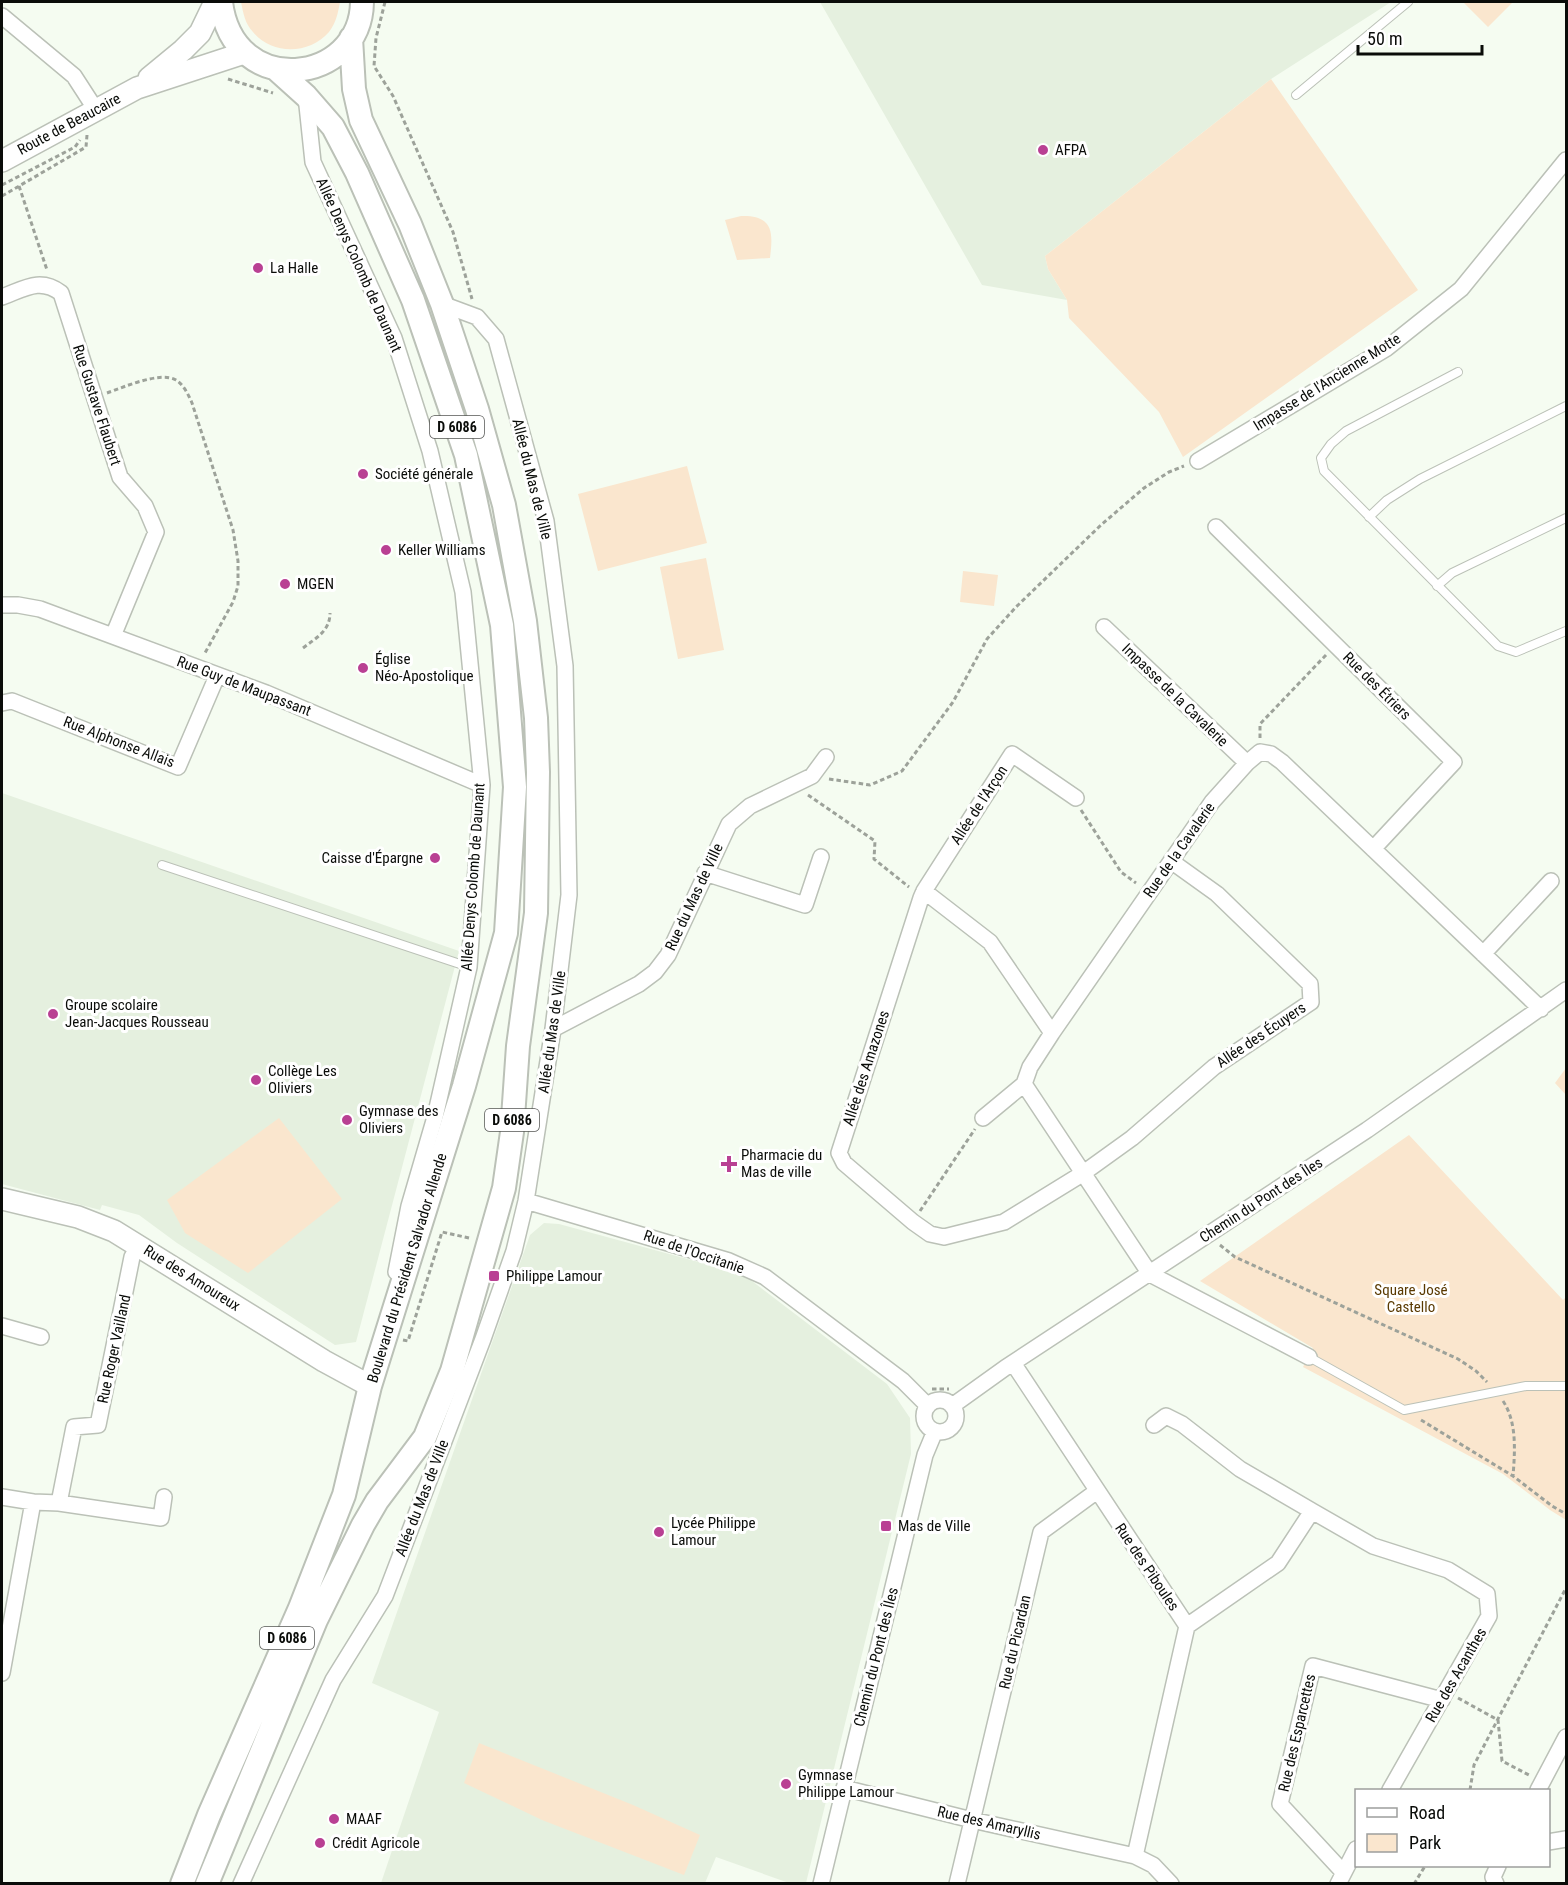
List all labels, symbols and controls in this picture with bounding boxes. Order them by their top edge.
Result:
scale bar [1358,18,1482,56]
text: 50 m [1367,28,1402,49]
street label: Route de Beaucaire [14,89,124,159]
place label: AFPA [1055,141,1087,159]
marker: AFPA [1036,143,1050,157]
street label: Allée Denys Colomb de Daunant [312,175,406,355]
place label: La Halle [270,259,318,277]
marker: La Halle [251,261,265,275]
street label: Impasse de l'Ancienne Motte [1250,329,1404,435]
street label: Rue Gustave Flaubert [69,342,125,468]
road number: D 6086 [430,416,484,438]
street label: Allée du Mas de Ville [508,417,556,541]
place label: Société générale [375,465,473,483]
marker: Société générale [356,467,370,481]
place label: Keller Williams [398,541,486,559]
marker: Keller Williams [379,543,393,557]
place label: MGEN [297,575,334,593]
marker: MGEN [278,577,292,591]
street label: Impasse de la Cavalerie [1118,640,1232,750]
street label: Rue des Étriers [1339,648,1415,724]
place label: Église Néo-Apostolique [375,650,474,685]
street label: Rue Guy de Maupassant [174,652,314,720]
marker: Église Néo-Apostolique [356,661,370,675]
street label: Rue Alphonse Allais [61,713,177,772]
street label: Allée de l'Arçon [947,762,1011,848]
street label: Allée Denys Colomb de Daunant [457,782,489,972]
street label: Rue de la Cavalerie [1139,799,1219,901]
street label: Rue du Mas de Ville [661,840,727,954]
place label: Caisse d'Épargne [321,849,423,867]
marker: Caisse d'Épargne [428,851,442,865]
street label: Allée du Mas de Ville [534,970,570,1094]
place label: Groupe scolaire Jean-Jacques Rousseau [65,996,209,1031]
street label: Allée des Écuyers [1213,998,1309,1072]
marker: Groupe scolaire Jean-Jacques Rousseau [46,1007,60,1021]
street label: Allée des Amazones [839,1008,893,1128]
place label: Collège Les Oliviers [268,1062,337,1097]
marker: Collège Les Oliviers [249,1073,263,1087]
place label: Gymnase des Oliviers [359,1102,439,1137]
road number: D 6086 [485,1109,539,1131]
marker: Gymnase des Oliviers [340,1113,354,1127]
place label: Pharmacie du Mas de ville [741,1146,822,1181]
street label: Boulevard du Président Salvador Allende [363,1151,451,1385]
street label: Chemin du Pont des Îles [1196,1153,1326,1247]
marker: Pharmacie du Mas de ville [722,1157,736,1171]
street label: Rue de l'Occitanie [641,1226,747,1278]
street label: Rue des Amoureux [140,1241,244,1315]
place label: Philippe Lamour [506,1267,603,1285]
marker: Philippe Lamour [487,1269,501,1283]
park label: Square José Castello [1374,1281,1448,1316]
street label: Rue Roger Vailland [94,1293,134,1405]
street label: Allée du Mas de Ville [391,1437,453,1559]
place label: Lycée Philippe Lamour [671,1514,755,1549]
place label: Mas de Ville [898,1517,970,1535]
marker: Mas de Ville [879,1519,893,1533]
street label: Rue des Piboules [1111,1520,1183,1614]
marker: Lycée Philippe Lamour [652,1525,666,1539]
street label: Chemin du Pont des Îles [850,1585,902,1729]
street label: Rue du Picardan [995,1593,1035,1691]
street label: Rue des Acanthes [1422,1624,1490,1725]
road number: D 6086 [260,1627,314,1649]
street label: Rue des Esparcettes [1275,1672,1319,1794]
place label: Gymnase Philippe Lamour [798,1766,895,1801]
marker: Gymnase Philippe Lamour [779,1777,793,1791]
legend [1355,1789,1550,1867]
street label: Rue des Amaryllis [935,1802,1043,1844]
text: Road [1409,1802,1445,1823]
place label: MAAF [346,1810,382,1828]
marker: MAAF [327,1812,341,1826]
text: Park [1409,1832,1441,1853]
place label: Crédit Agricole [332,1834,420,1852]
marker: Crédit Agricole [313,1836,327,1850]

